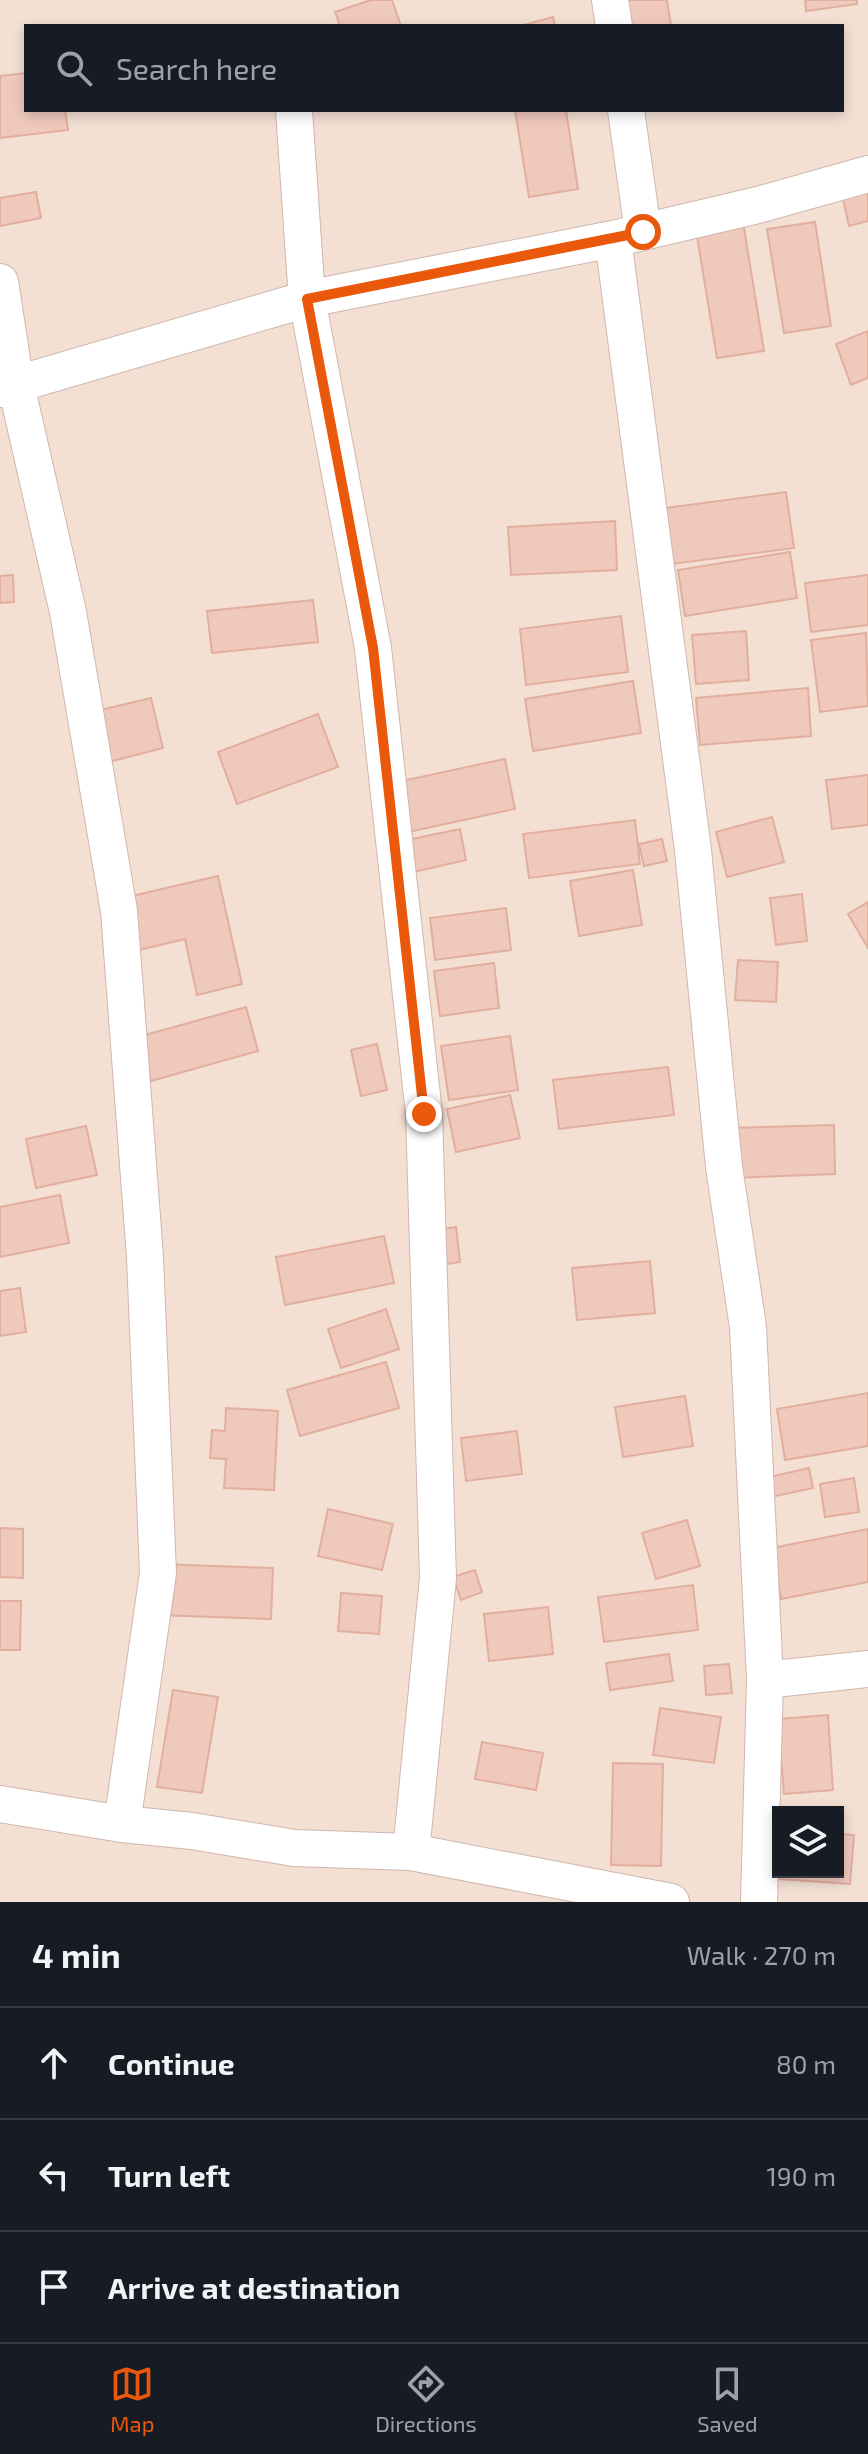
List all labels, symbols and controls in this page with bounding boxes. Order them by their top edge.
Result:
search box [24,24,844,112]
icon: search [52,46,96,90]
text: Search here [116,50,277,86]
route start [625,214,661,250]
route end [406,1096,442,1132]
map controls [772,1806,844,1878]
button: layers [772,1806,844,1878]
text: 4 min [32,1934,121,1975]
text: Walk · 270 m [687,1939,836,1970]
icon: ahead [32,2041,76,2085]
text: Continue [108,2045,235,2081]
text: 80 m [776,2048,836,2079]
icon: left [32,2153,76,2197]
text: Turn left [108,2157,230,2193]
text: 190 m [767,2160,836,2191]
icon: arrive [32,2265,76,2309]
text: Arrive at destination [108,2269,400,2305]
tab: Map [110,2362,154,2436]
tab: Directions [375,2362,477,2436]
tab: Saved [697,2362,758,2436]

